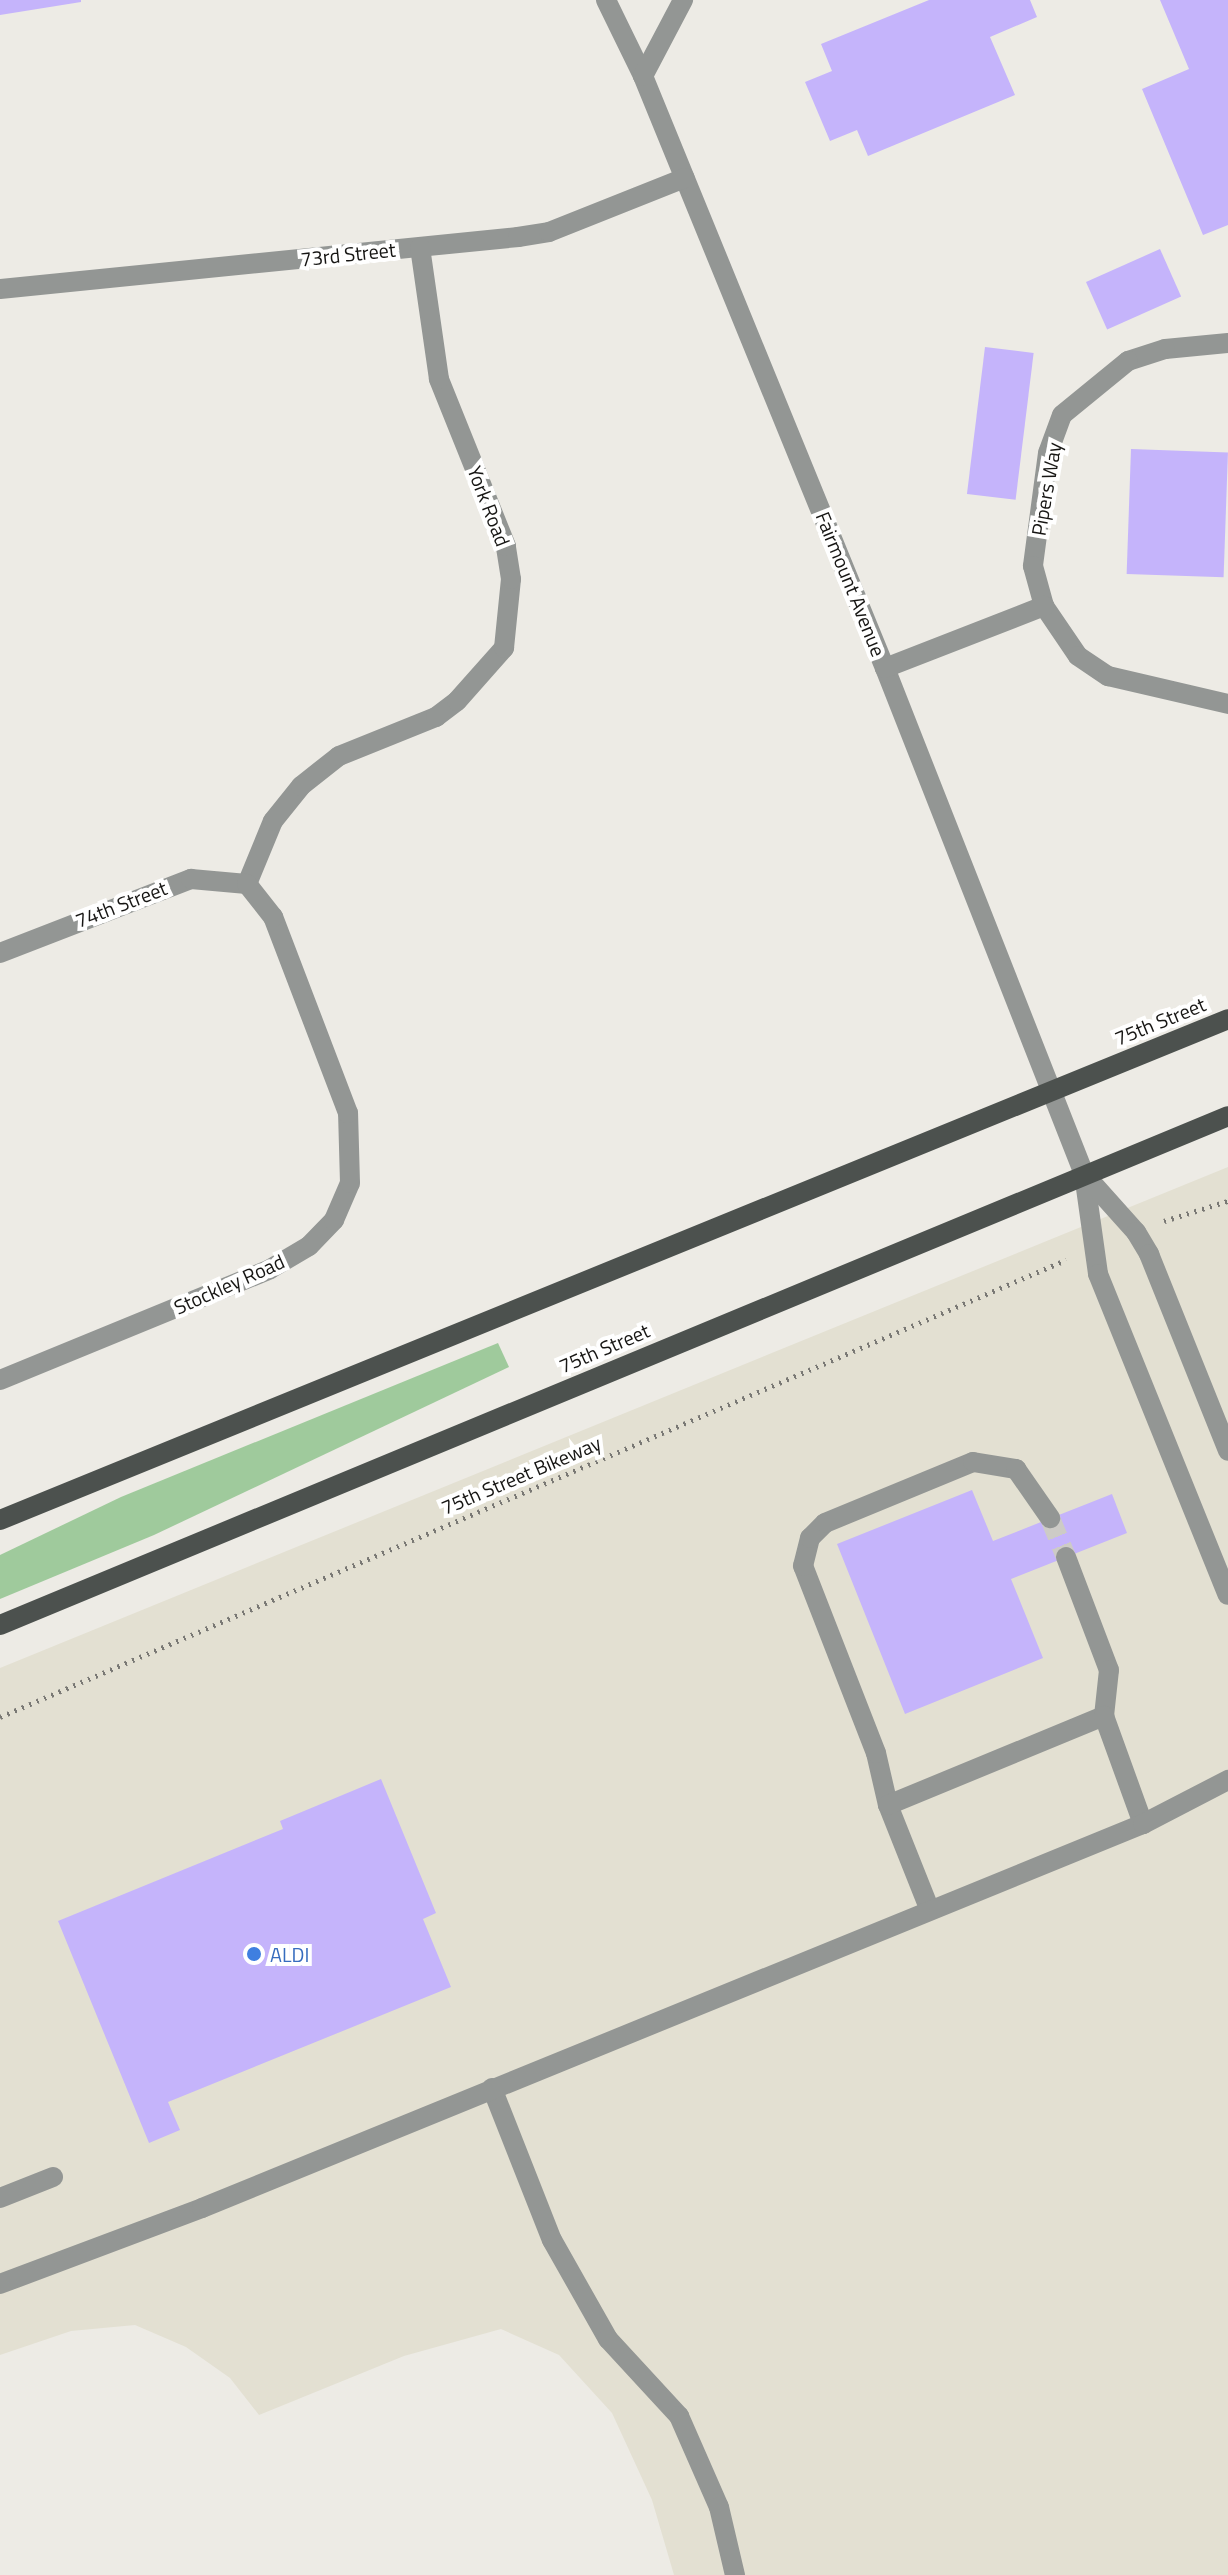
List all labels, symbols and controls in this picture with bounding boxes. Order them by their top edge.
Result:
street label: 73rd Street [299,237,397,271]
street label: Pipers Way [1026,440,1066,538]
street label: York Road [463,462,515,550]
street label: Fairmount Avenue [811,508,891,660]
street label: 74th Street [72,876,170,932]
street label: 75th Street [1111,992,1209,1050]
street label: Stockley Road [170,1249,288,1319]
street label: 75th Street [555,1318,653,1378]
street label: 75th Street Bikeway [437,1430,605,1520]
place label: ALDI [270,1942,309,1966]
marker: ALDI [245,1945,263,1963]

